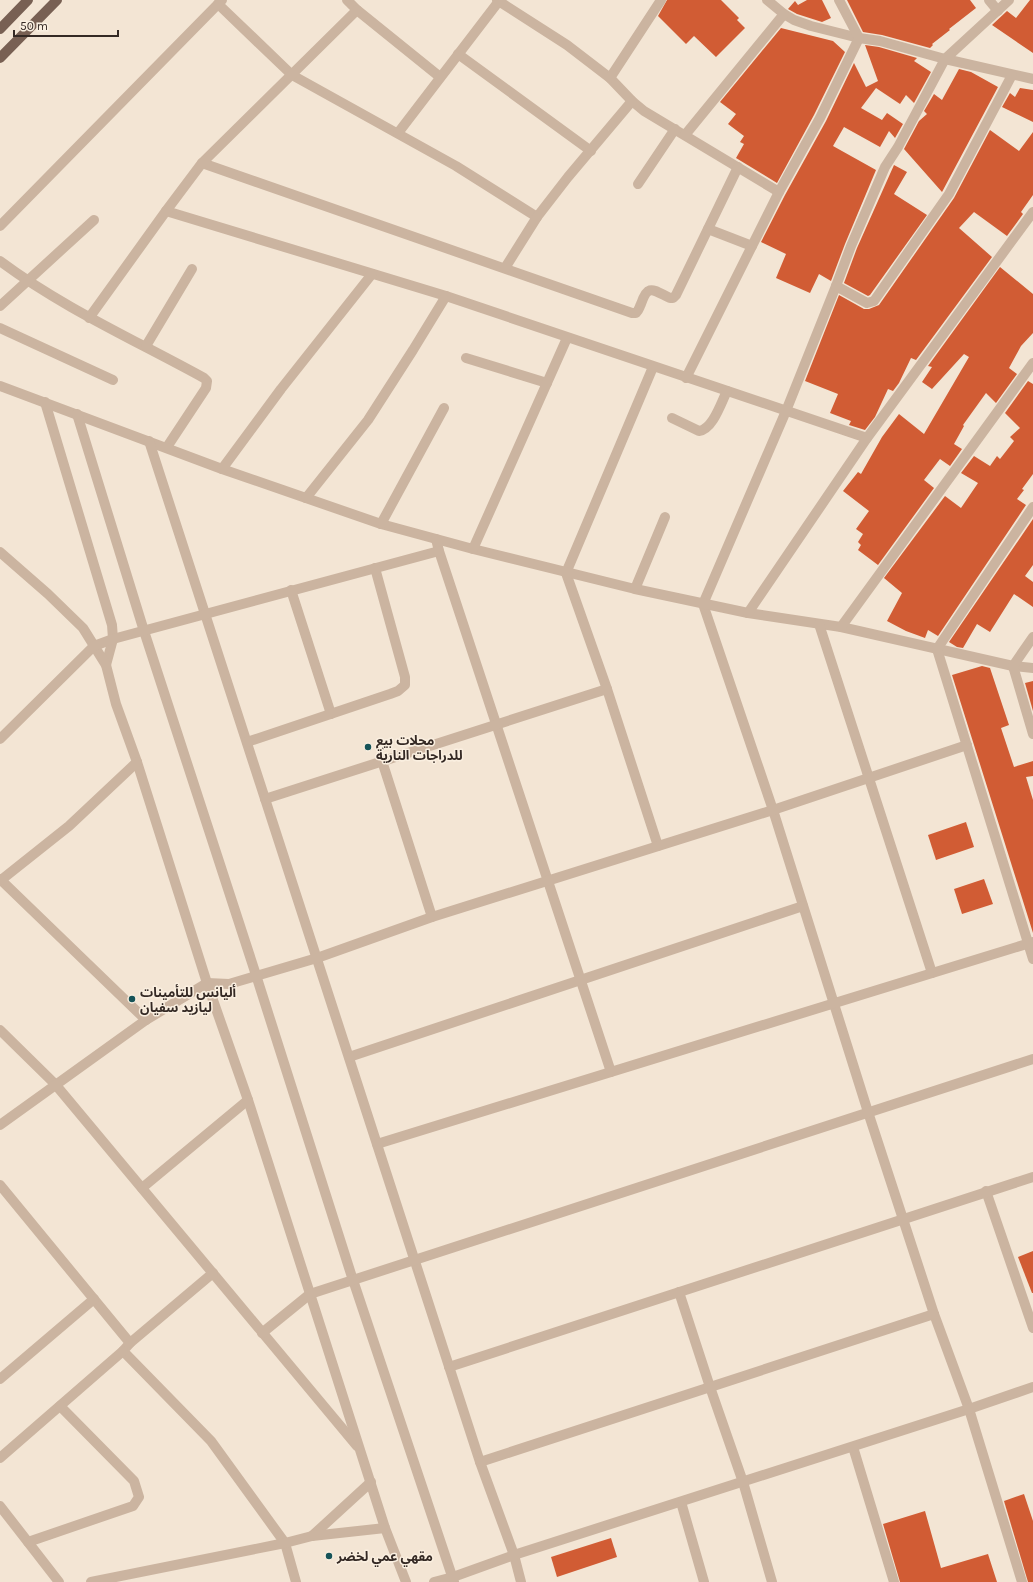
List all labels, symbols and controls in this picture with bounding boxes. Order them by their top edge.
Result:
scale bar [14,12,118,38]
text: 50 m [20,19,48,33]
place label: محلات بيع للدراجات النارية [376,733,463,763]
marker: محلات بيع للدراجات النارية [363,742,373,752]
place label: أليانس للتأمينات ليازيد سفيان [140,984,236,1015]
marker: أليانس للتأمينات ليازيد سفيان [127,994,137,1004]
place label: مقهي عمي لخضر [336,1549,433,1567]
marker: مقهي عمي لخضر [324,1551,334,1561]

